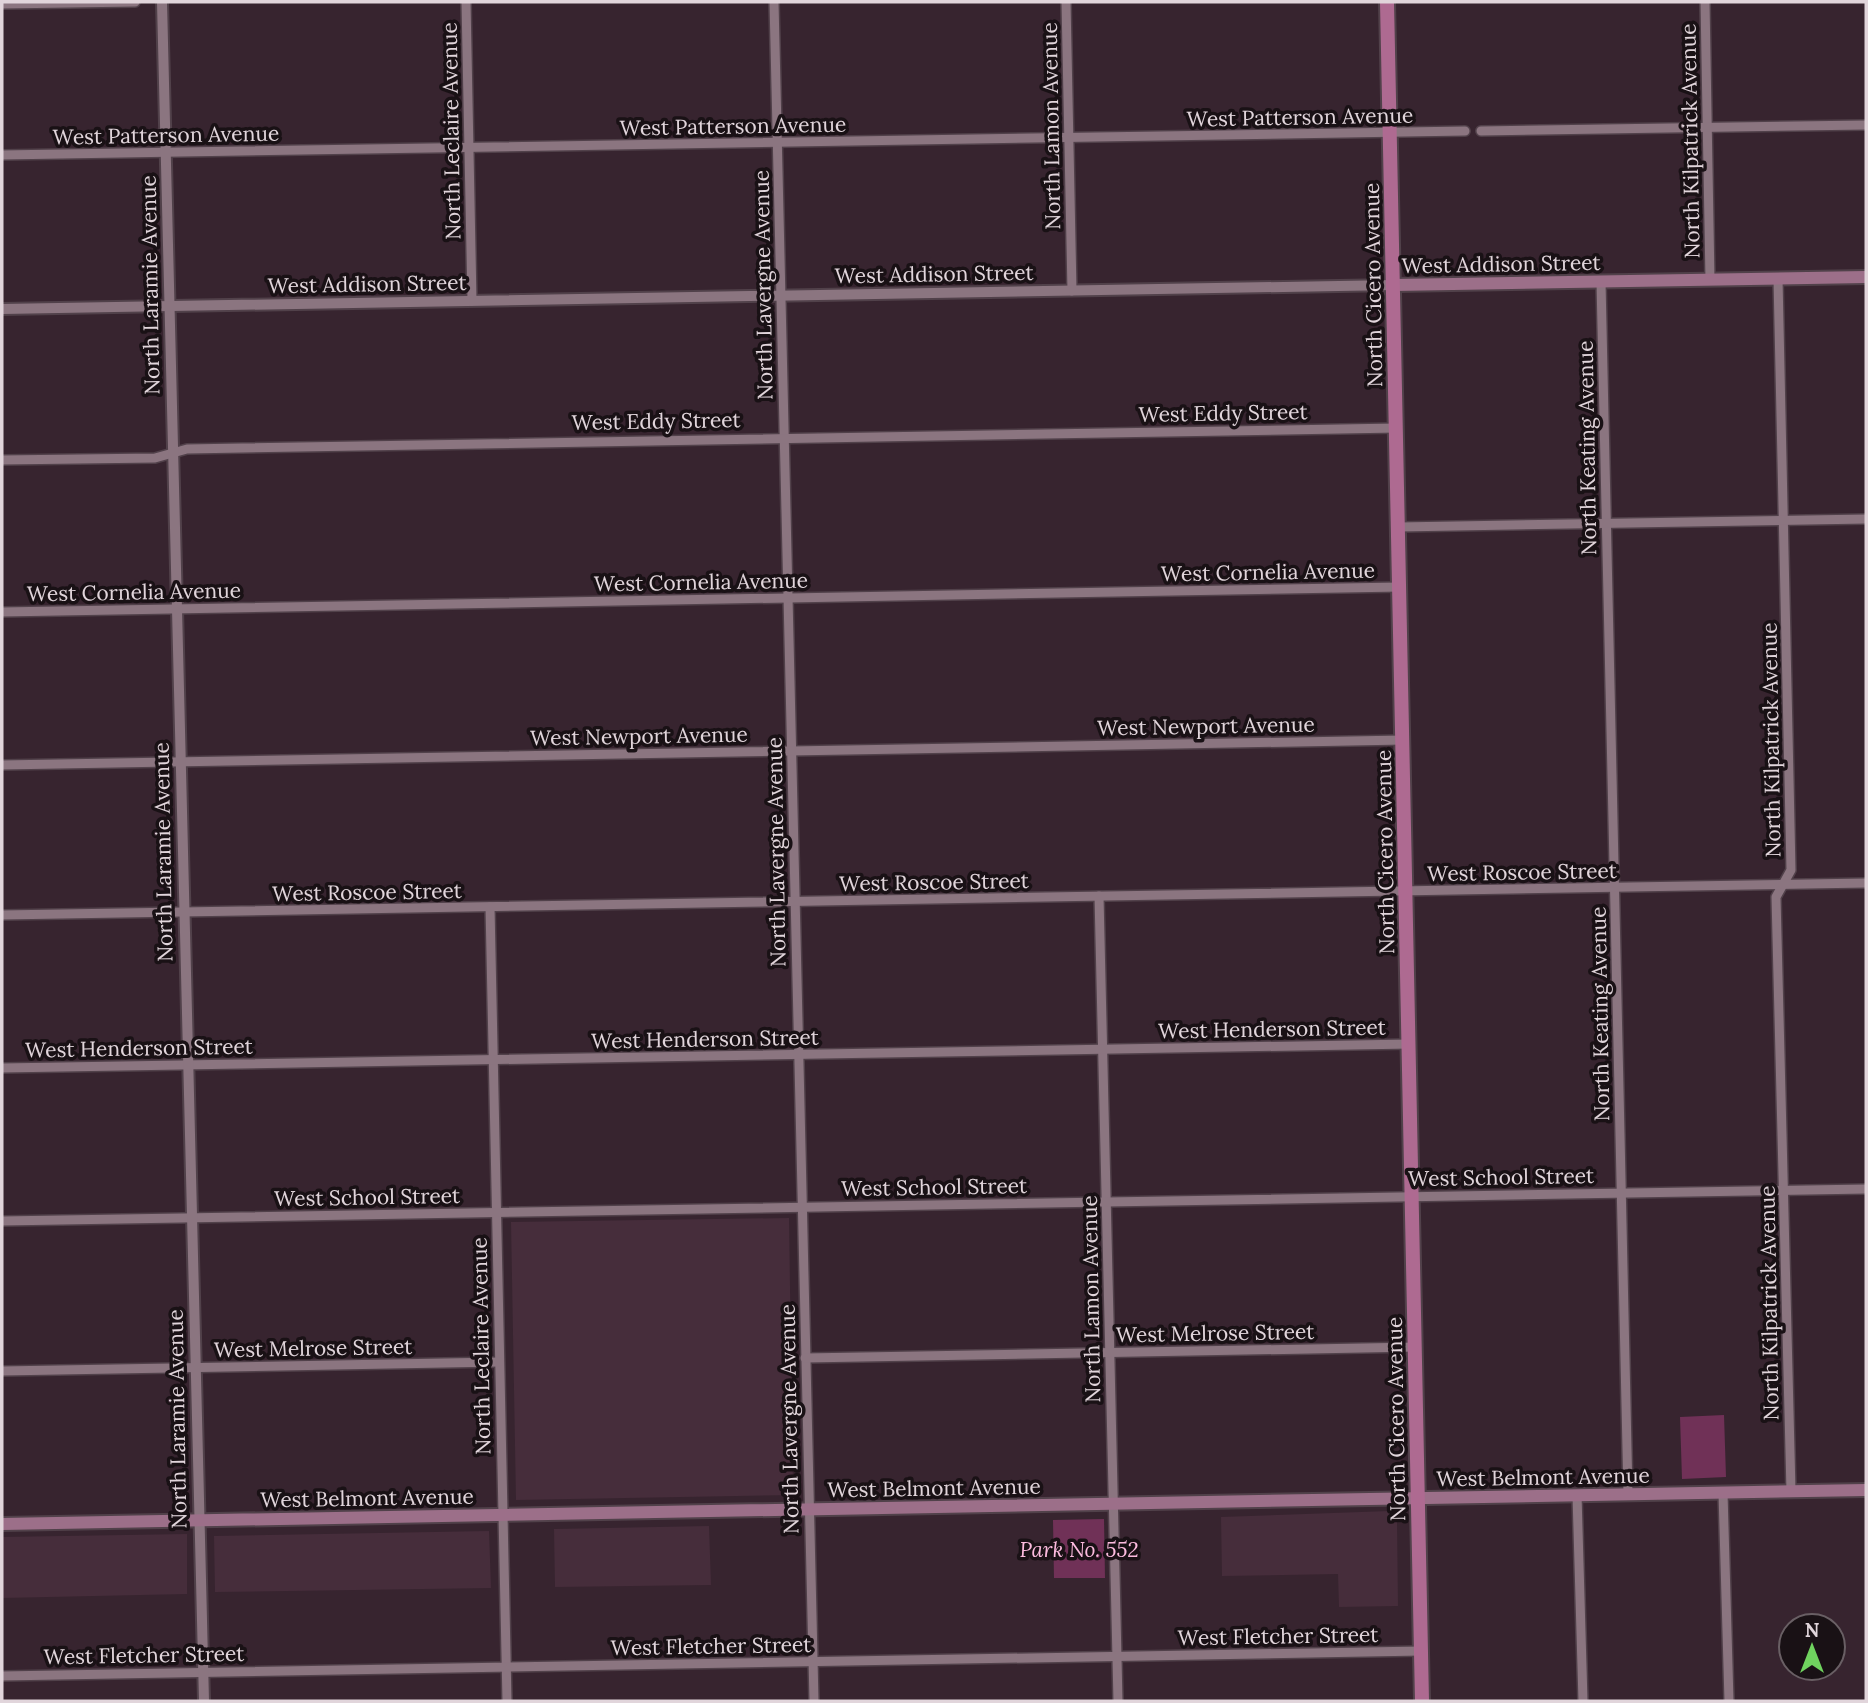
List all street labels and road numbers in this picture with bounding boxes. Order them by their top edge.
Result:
street label: North Leclaire Avenue [436,22,466,240]
street label: North Lamon Avenue [1036,22,1066,230]
street label: North Kilpatrick Avenue [1674,23,1706,259]
street label: West Patterson Avenue [1186,102,1414,132]
street label: West Patterson Avenue [619,111,847,141]
street label: West Patterson Avenue [52,120,280,150]
street label: North Lavergne Avenue [747,170,779,400]
street label: North Laramie Avenue [135,175,165,395]
street label: North Cicero Avenue [1358,182,1388,388]
street label: West Addison Street [1401,249,1601,279]
street label: West Addison Street [834,259,1034,289]
street label: West Addison Street [267,269,467,299]
street label: North Keating Avenue [1572,340,1602,556]
street label: West Eddy Street [1138,398,1309,428]
street label: West Eddy Street [571,406,742,436]
street label: West Cornelia Avenue [1161,557,1375,587]
street label: West Cornelia Avenue [594,567,808,597]
street label: West Cornelia Avenue [27,577,241,607]
street label: North Kilpatrick Avenue [1755,622,1787,858]
street label: West Newport Avenue [1097,711,1315,741]
street label: West Newport Avenue [530,721,748,751]
street label: North Lavergne Avenue [760,737,792,967]
street label: North Laramie Avenue [148,742,178,962]
street label: North Cicero Avenue [1370,749,1400,955]
street label: West Roscoe Street [1427,857,1618,887]
street label: West Roscoe Street [839,867,1030,897]
street label: West Roscoe Street [272,877,463,907]
street label: North Keating Avenue [1585,906,1615,1122]
street label: West Henderson Street [1158,1013,1387,1044]
street label: West Henderson Street [591,1023,820,1054]
street label: West Henderson Street [25,1032,254,1063]
street label: West School Street [1408,1162,1595,1192]
street label: West School Street [841,1172,1028,1202]
street label: West School Street [274,1182,461,1212]
street label: North Kilpatrick Avenue [1753,1185,1785,1421]
street label: North Lamon Avenue [1076,1195,1106,1403]
street label: North Leclaire Avenue [466,1237,496,1455]
street label: North Lavergne Avenue [773,1304,805,1534]
street label: North Laramie Avenue [162,1309,192,1529]
street label: North Cicero Avenue [1381,1316,1411,1522]
street label: West Melrose Street [1116,1318,1315,1348]
street label: West Melrose Street [214,1333,413,1363]
street label: West Belmont Avenue [1436,1462,1650,1492]
street label: West Belmont Avenue [827,1473,1041,1503]
street label: West Belmont Avenue [260,1483,474,1513]
street label: West Fletcher Street [1177,1621,1379,1651]
street label: West Fletcher Street [610,1631,812,1661]
street label: West Fletcher Street [43,1640,245,1670]

